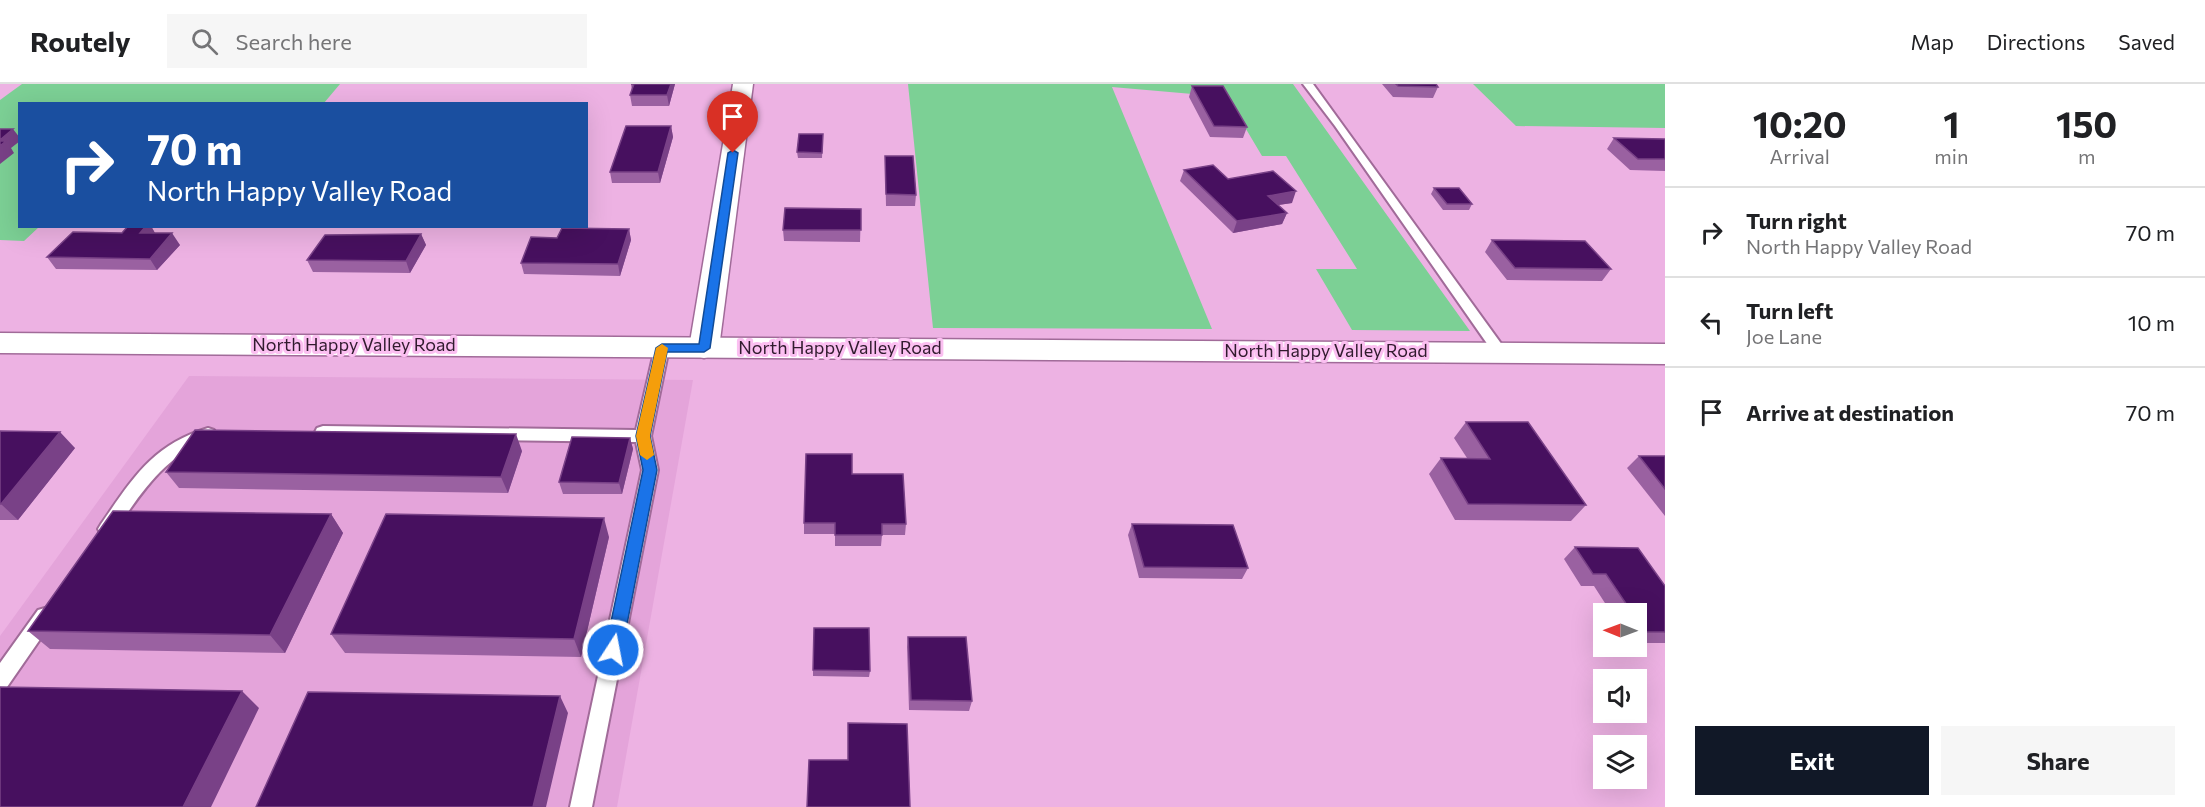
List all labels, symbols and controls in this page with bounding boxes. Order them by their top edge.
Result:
search box [167,14,587,68]
text: Routely [30,24,131,58]
icon: search [188,25,221,58]
text: Search here [236,28,352,55]
text: Map [1911,29,1954,54]
text: Directions [1987,29,2085,54]
text: Saved [2118,29,2175,54]
pin [707,91,758,153]
icon: arrive [716,100,749,133]
text: 10:20 [1753,101,1847,145]
text: 1 [1943,101,1960,145]
text: 150 [2056,101,2117,145]
text: 70 m [147,122,242,174]
icon: right [48,126,126,204]
text: Arrival [1769,144,1830,168]
text: min [1934,144,1968,168]
text: m [2078,144,2095,168]
text: North Happy Valley Road [147,174,452,207]
text: Turn right [1746,207,1847,234]
icon: right [1695,216,1728,249]
text: 70 m [2126,219,2175,246]
text: North Happy Valley Road [1746,234,1972,258]
text: Turn left [1746,297,1833,324]
icon: left [1695,306,1728,339]
text: 10 m [2128,309,2175,336]
text: Joe Lane [1746,324,1822,348]
street label: North Happy Valley Road [252,333,456,355]
street label: North Happy Valley Road [738,336,942,358]
street label: North Happy Valley Road [1224,339,1428,361]
icon: arrive [1695,396,1728,429]
text: Arrive at destination [1746,399,1954,426]
text: 70 m [2126,399,2175,426]
north arrow [1593,603,1647,657]
map controls [1593,603,1647,789]
position arrow [581,618,645,682]
button: sound [1593,669,1647,723]
button: Exit [1695,726,1929,795]
button: Share [1941,726,2175,795]
button: layers [1593,735,1647,789]

